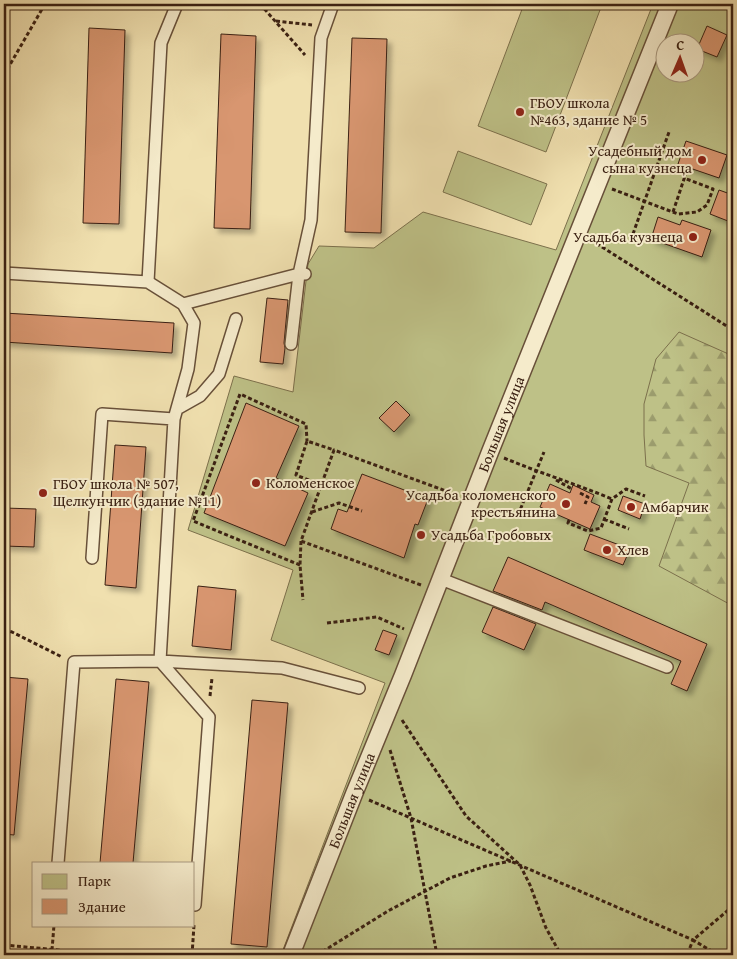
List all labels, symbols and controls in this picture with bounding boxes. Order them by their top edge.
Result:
north arrow [654,32,704,82]
text: С [676,35,685,55]
place label: ГБОУ школа №463, здание № 5 [530,92,647,130]
marker: ГБОУ школа №463, здание № 5 [514,106,526,118]
place label: Усадебный дом сына кузнеца [588,140,693,178]
marker: Усадебный дом сына кузнеца [696,154,708,166]
place label: Усадьба кузнеца [573,226,684,247]
marker: Усадьба кузнеца [687,231,699,243]
street label: Большая улица [472,372,530,475]
place label: Коломенское [266,472,354,493]
place label: ГБОУ школа № 507, Щелкунчик (здание №11) [53,473,221,511]
marker: Коломенское [250,477,262,489]
place label: Усадьба коломенского крестьянина [406,484,557,522]
marker: ГБОУ школа № 507, Щелкунчик (здание №11) [37,487,49,499]
place label: Амбарчик [641,496,709,517]
marker: Усадьба коломенского крестьянина [560,498,572,510]
marker: Амбарчик [625,501,637,513]
place label: Усадьба Гробовых [431,524,551,545]
marker: Усадьба Гробовых [415,529,427,541]
place label: Хлев [617,539,649,560]
marker: Хлев [601,544,613,556]
street label: Большая улица [323,748,380,851]
legend [32,862,195,926]
text: Парк [78,870,111,891]
text: Здание [78,896,126,917]

